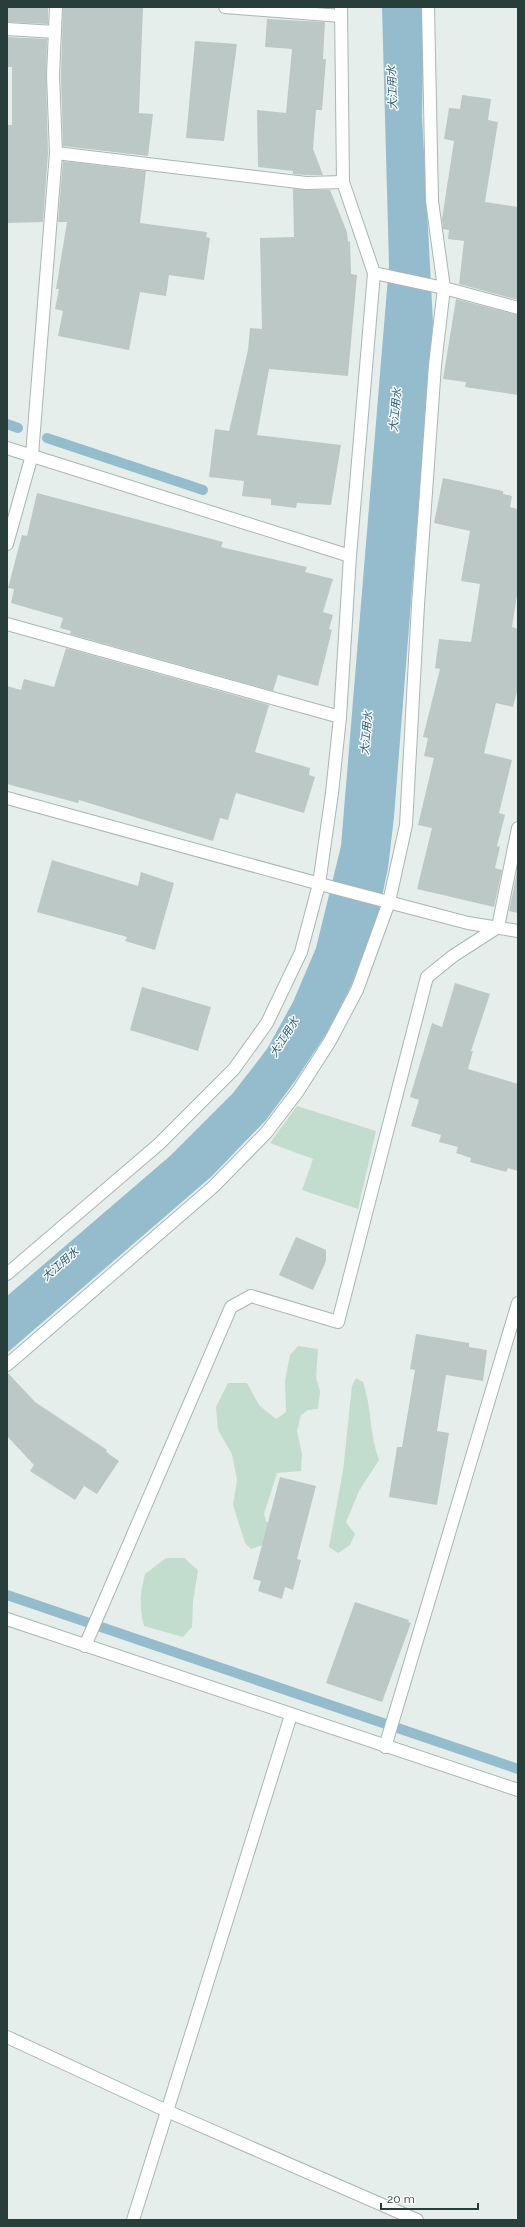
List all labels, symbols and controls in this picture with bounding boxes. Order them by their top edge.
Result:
water label: 大江用水 [385,65,400,110]
water label: 大江用水 [387,387,404,433]
water label: 大江用水 [358,710,375,756]
water label: 大江用水 [267,1014,302,1059]
water label: 大江用水 [39,1244,82,1284]
scale bar [381,2185,478,2211]
text: 20 m [387,2192,415,2206]

